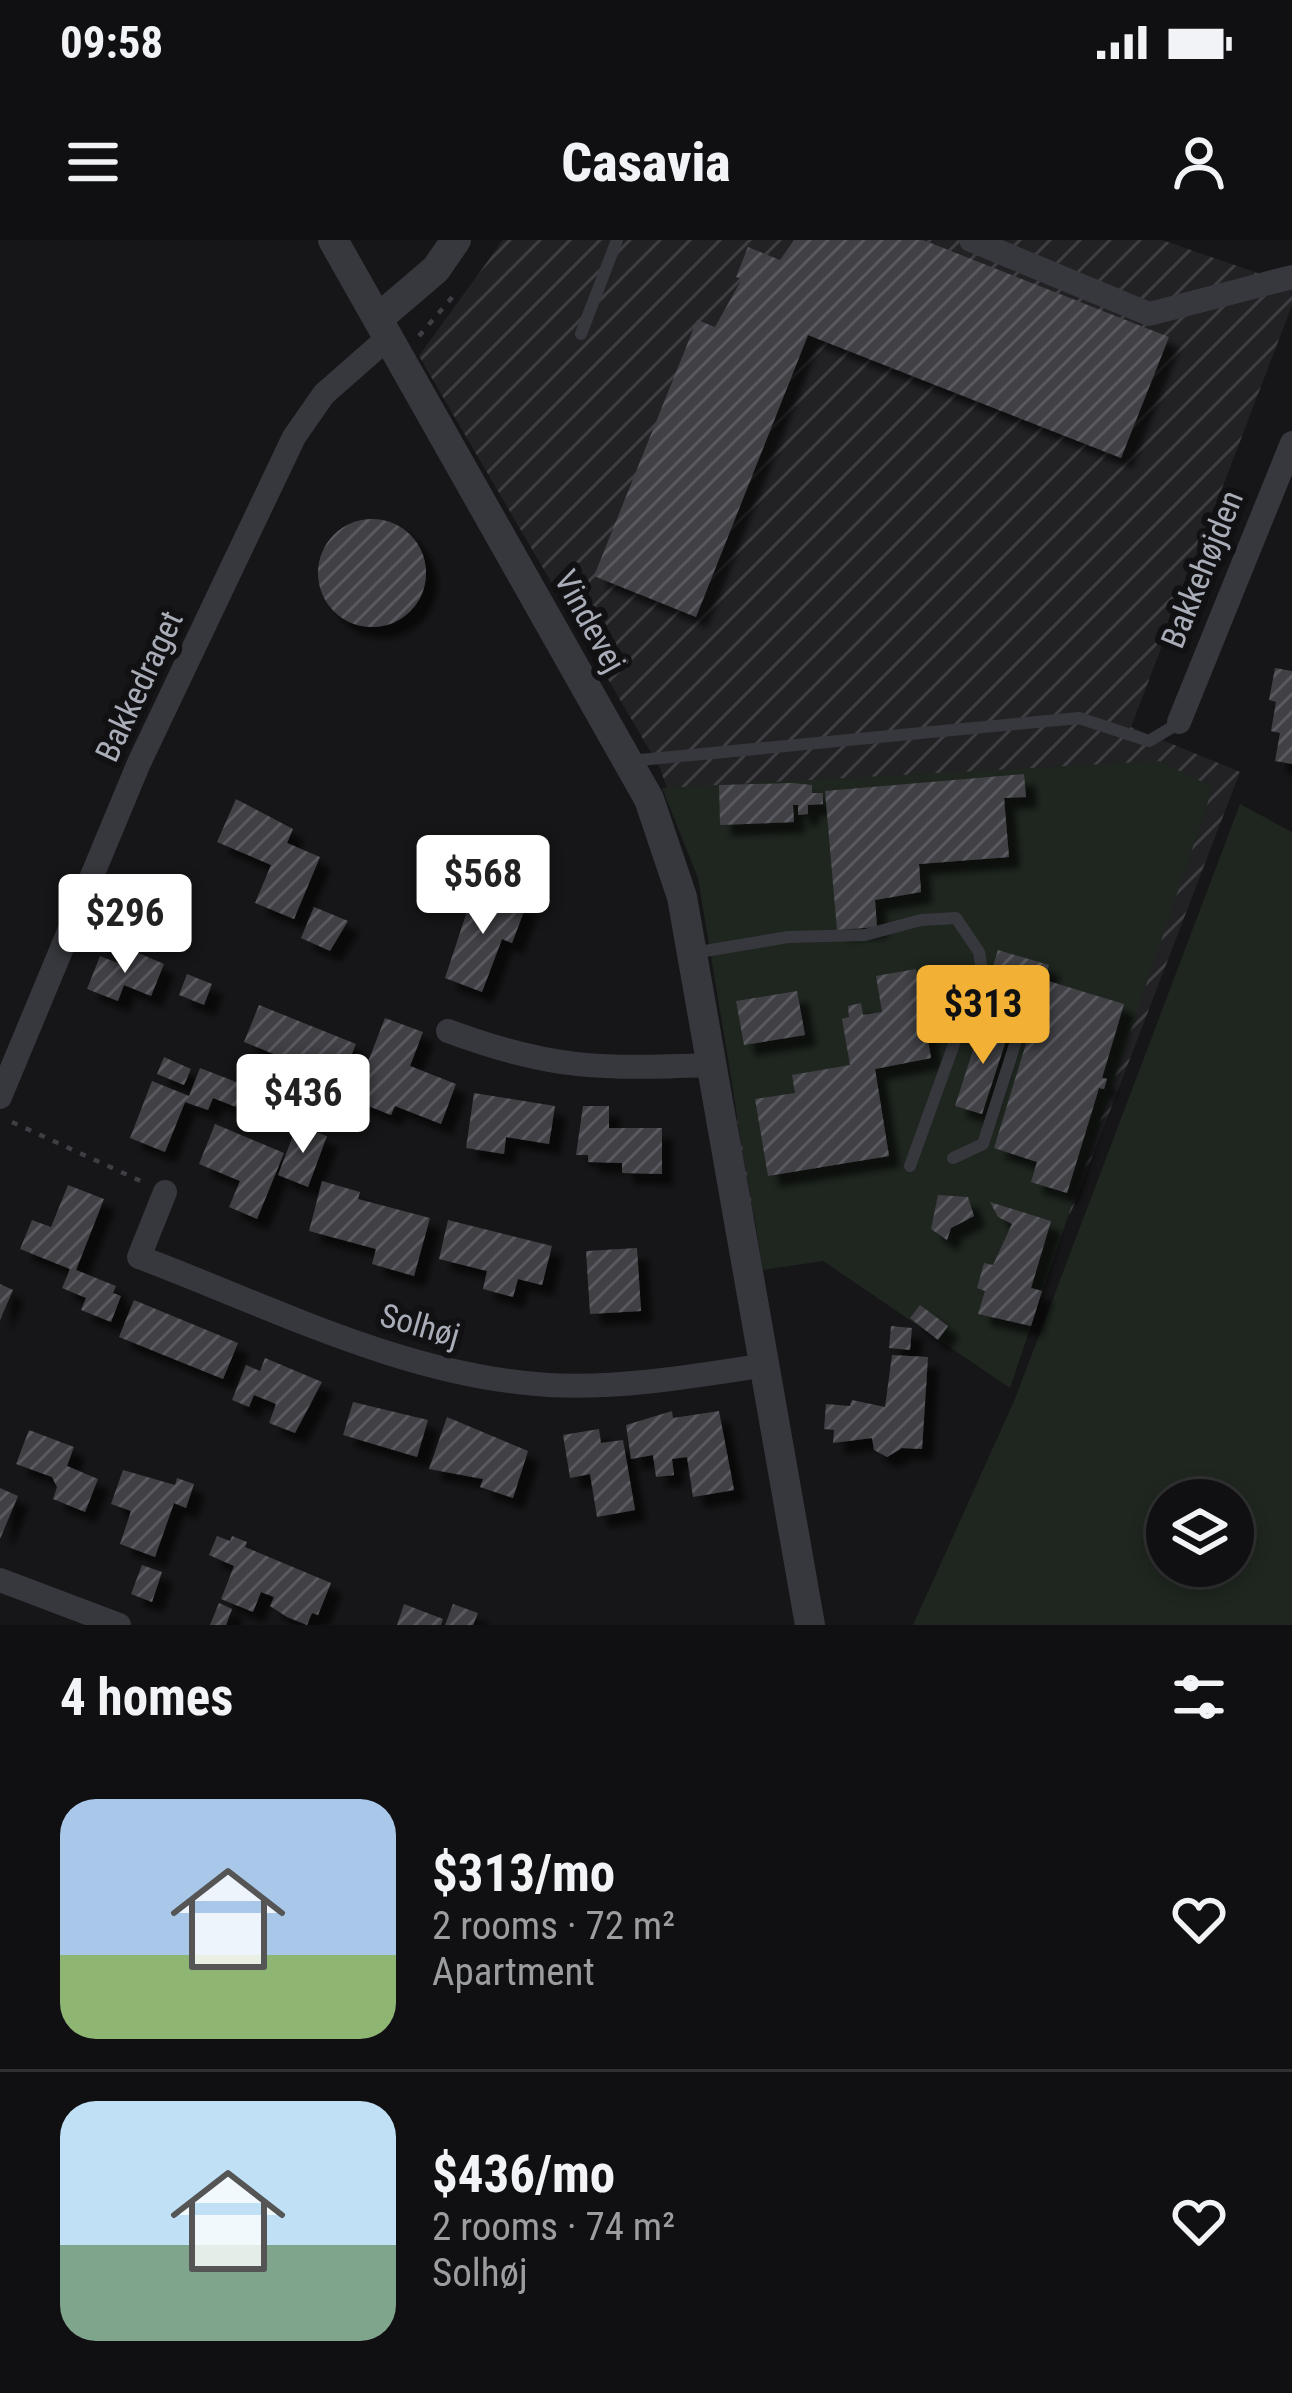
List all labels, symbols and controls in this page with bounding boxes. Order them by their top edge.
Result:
text: 09:58 [60,16,163,69]
icon: menu [60,129,126,195]
icon: person [1166,129,1232,195]
text: Casavia [561,131,731,194]
street label: Bakkehøjden [1153,485,1251,653]
street label: Vindevej [546,563,634,679]
street label: Bakkedraget [87,604,191,768]
pin: $568 [412,835,554,937]
text: $568 [444,851,522,897]
pin: $296 [54,874,196,976]
text: $296 [86,890,164,936]
pin: $313 [912,965,1054,1067]
text: $313 [944,981,1022,1027]
pin: $436 [232,1054,374,1156]
text: $436 [264,1070,342,1116]
street label: Solhøj [376,1295,464,1355]
map controls [1146,1479,1254,1587]
button: layers [1146,1479,1254,1587]
icon: filters [1166,1664,1232,1730]
text: 4 homes [60,1668,233,1727]
text: $313/mo [432,1844,615,1903]
icon: home [156,1847,300,1991]
icon: heart [1166,1886,1232,1952]
text: 2 rooms · 72 m² [432,1903,675,1949]
text: Apartment [432,1949,595,1995]
text: $436/mo [432,2145,615,2204]
icon: home [156,2149,300,2293]
icon: heart [1166,2188,1232,2254]
text: 2 rooms · 74 m² [432,2204,675,2250]
text: Solhøj [432,2250,528,2296]

